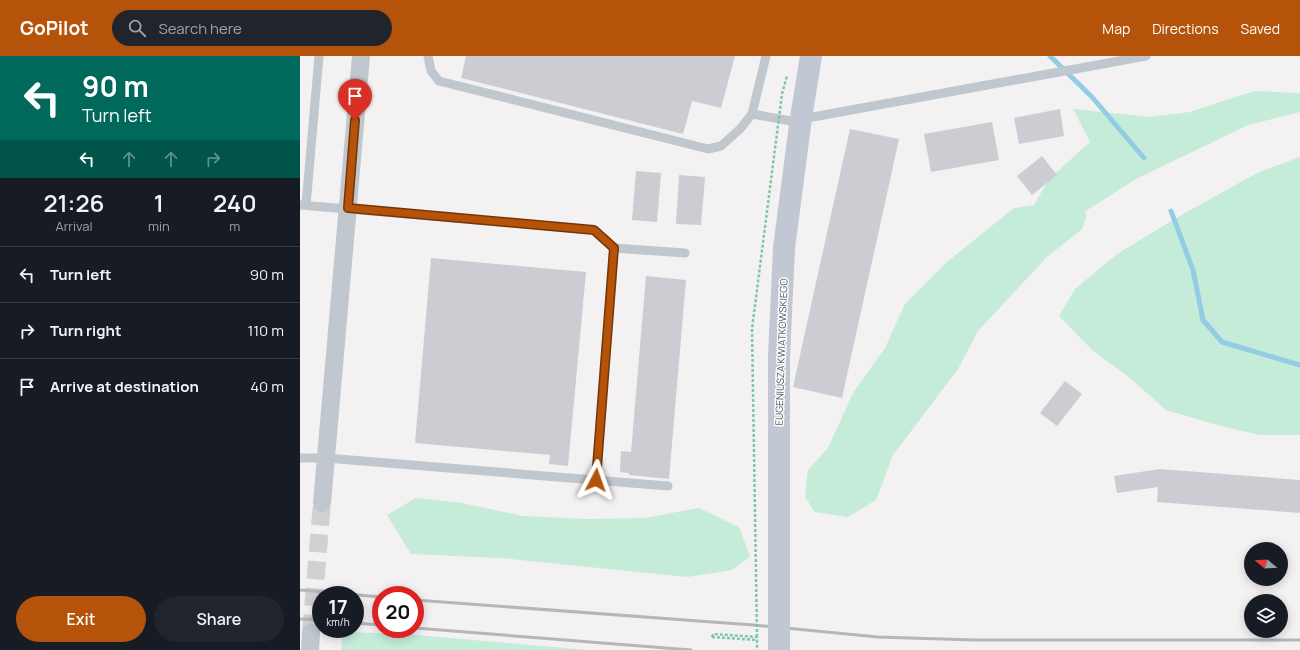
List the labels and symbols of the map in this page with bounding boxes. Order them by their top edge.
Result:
pin [338,79,372,120]
street label: EUGENIUSZA KWIATKOWSKIEGO [771,278,791,426]
position arrow [575,459,617,501]
north arrow [1244,542,1288,586]
speed limit sign: 20 [372,586,424,638]

